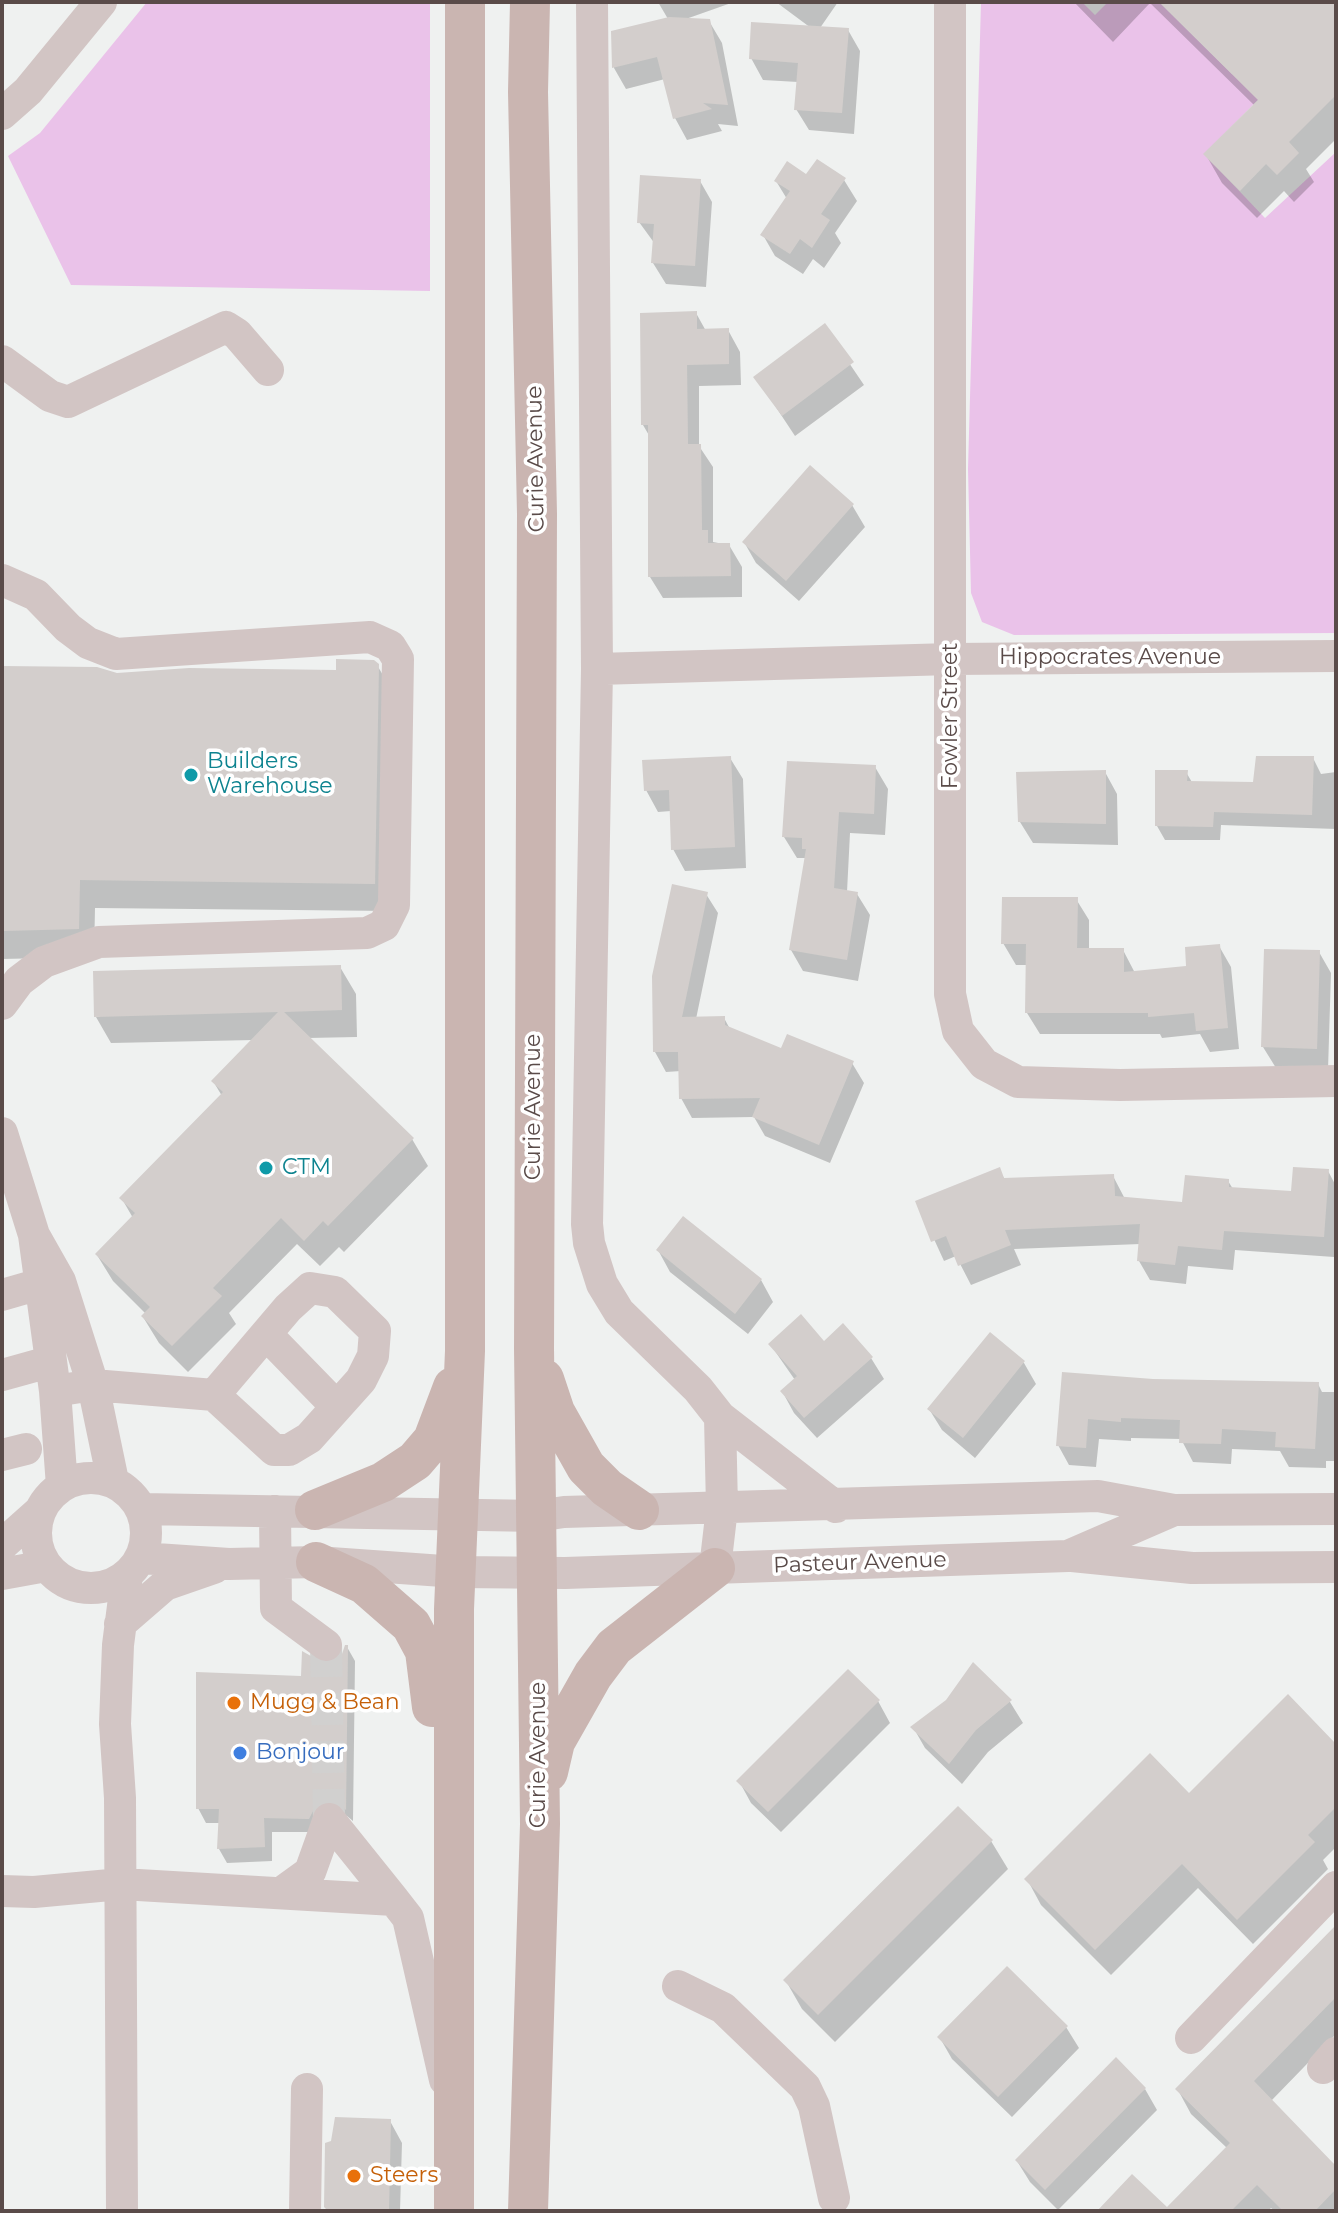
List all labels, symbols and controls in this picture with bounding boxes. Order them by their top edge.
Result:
street label: Curie Avenue [522,385,550,533]
street label: Fowler Street [938,643,964,789]
street label: Hippocrates Avenue [999,645,1221,671]
place label: Builders Warehouse [207,749,333,800]
marker: Builders Warehouse [182,766,200,784]
street label: Curie Avenue [521,1034,547,1180]
place label: CTM [282,1155,331,1181]
marker: CTM [257,1159,275,1177]
street label: Pasteur Avenue [773,1547,947,1579]
street label: Curie Avenue [526,1682,552,1828]
place label: Mugg & Bean [250,1690,400,1716]
marker: Mugg & Bean [225,1694,243,1712]
place label: Bonjour [256,1740,345,1766]
marker: Bonjour [231,1744,249,1762]
place label: Steers [370,2163,438,2189]
marker: Steers [345,2167,363,2185]

